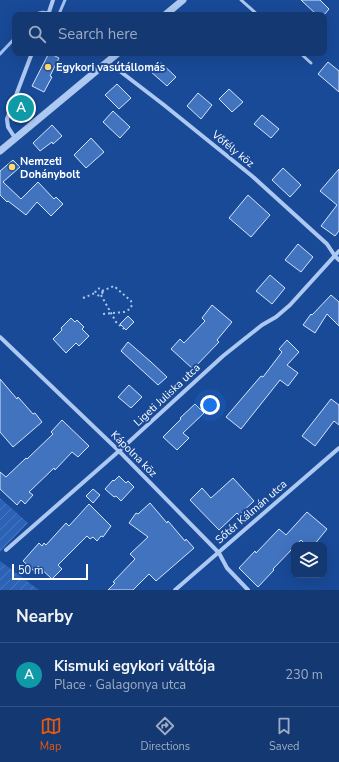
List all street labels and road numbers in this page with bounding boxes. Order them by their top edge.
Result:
street label: Vőfély köz [208,127,257,171]
street label: Ligeti Juliska utca [130,360,204,430]
street label: Kápolna köz [108,428,160,480]
street label: Sőtér Kálmán utca [212,477,290,547]

